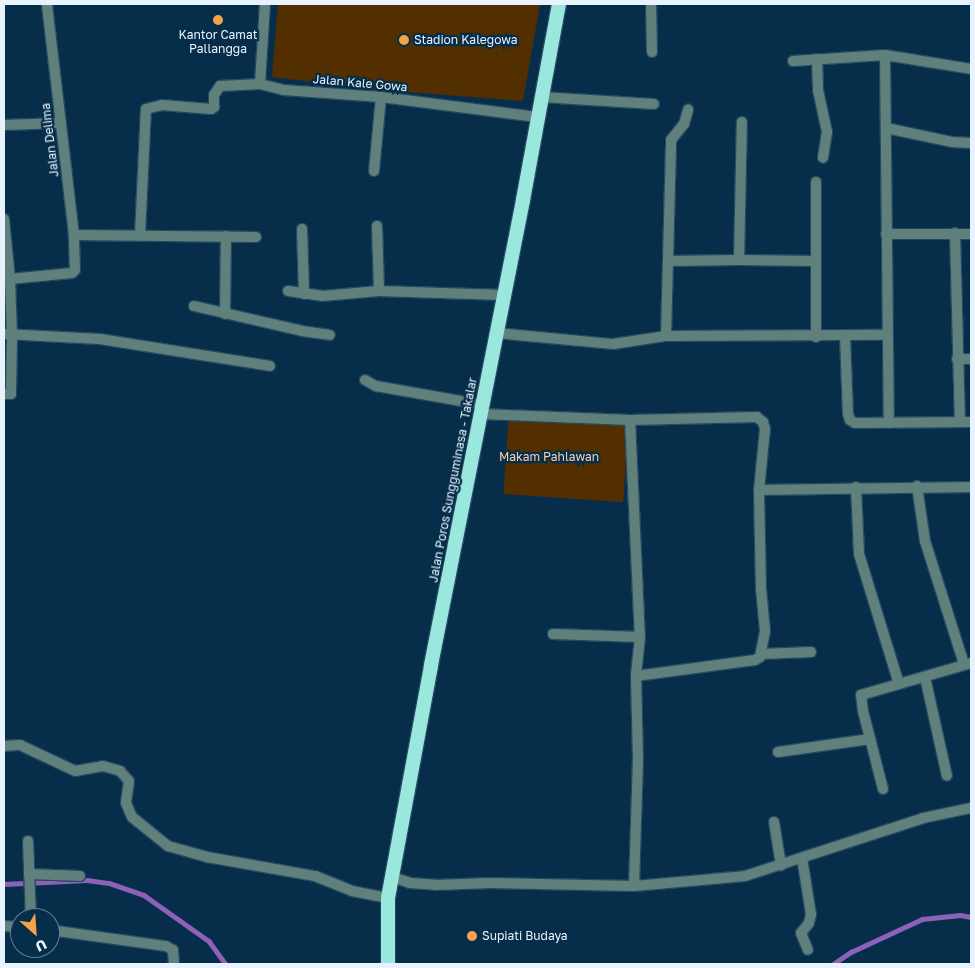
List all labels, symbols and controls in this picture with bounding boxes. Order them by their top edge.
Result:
marker: Kantor Camat Pallangga [212,14,224,26]
place label: Kantor Camat Pallangga [179,28,257,56]
place label: Stadion Kalegowa [414,33,518,47]
marker: Stadion Kalegowa [398,34,410,46]
street label: Jalan Kale Gowa [312,72,408,94]
street label: Jalan Delima [38,102,62,178]
street label: Jalan Poros Sungguminasa - Takalar [426,376,480,584]
park label: Makam Pahlawan [499,450,599,464]
north arrow [10,908,60,958]
place label: Supiati Budaya [482,929,568,943]
marker: Supiati Budaya [466,930,478,942]
text: U [33,936,50,956]

